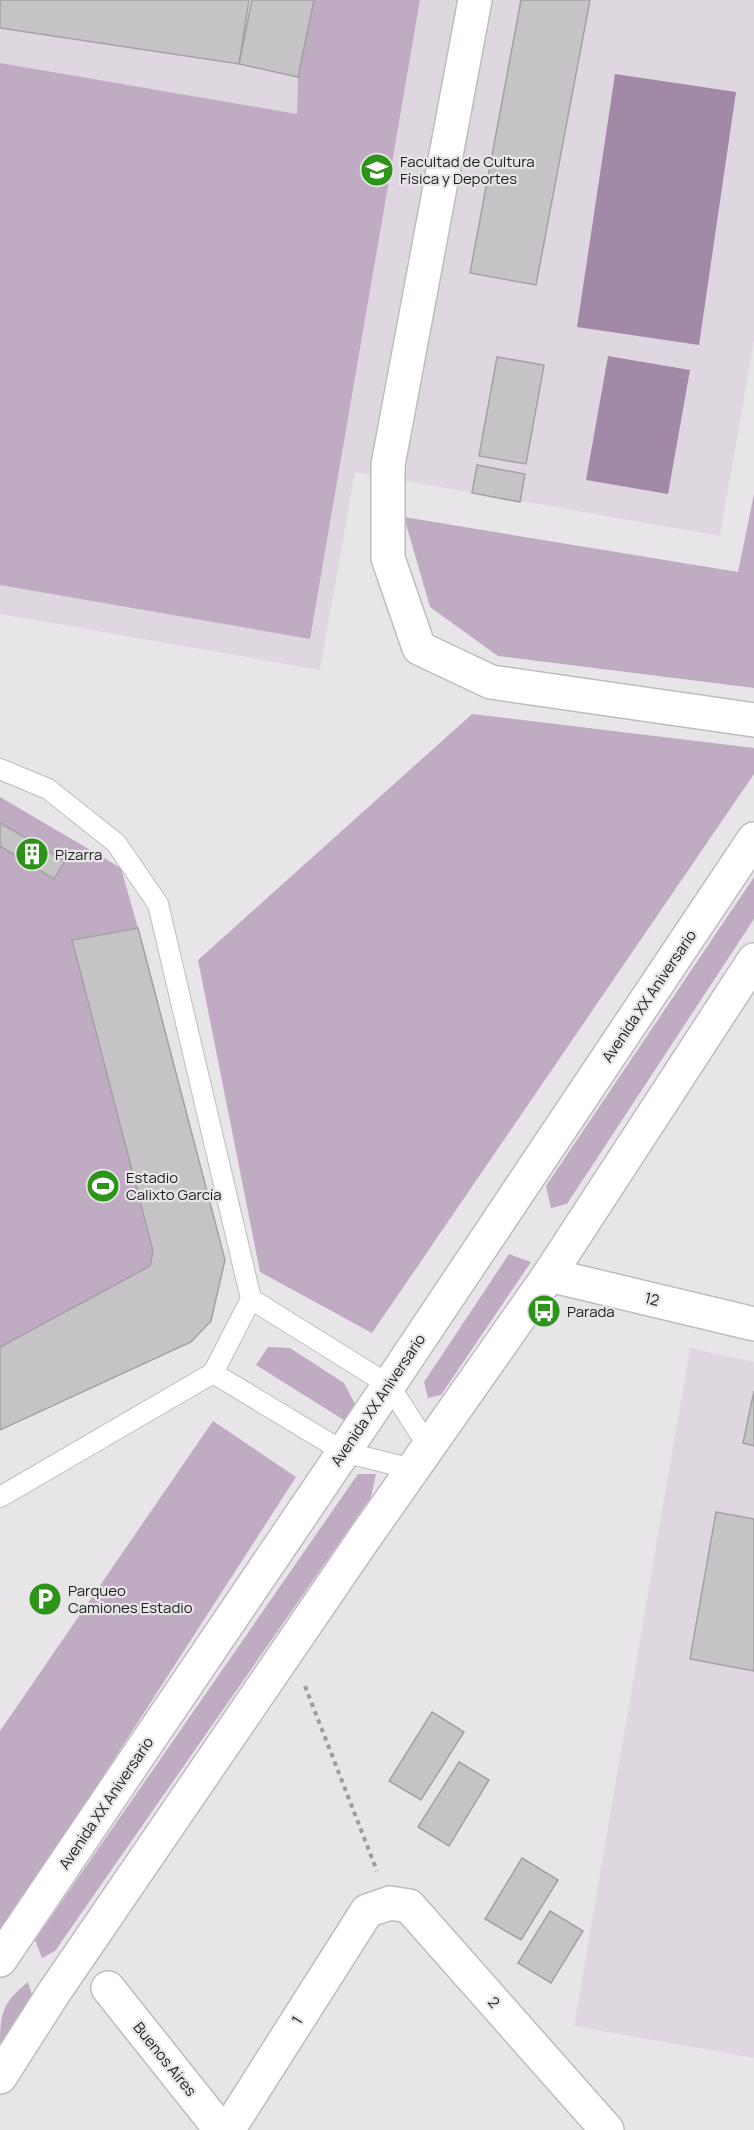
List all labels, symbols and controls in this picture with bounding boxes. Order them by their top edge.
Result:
place label: Facultad de Cultura Física y Deportes [400,151,535,189]
school or university icon: Facultad de Cultura Física y Deportes [359,152,395,188]
building icon: Pizarra [14,836,50,872]
place label: Pizarra [55,844,102,865]
street label: Avenida XX Aniversario [597,925,701,1066]
place label: Estadio Calixto García [126,1167,222,1205]
sports icon: Estadio Calixto García [85,1168,121,1204]
street label: 12 [642,1287,662,1311]
bus stop icon: Parada [526,1293,562,1329]
place label: Parada [567,1301,615,1322]
street label: Avenida XX Aniversario [326,1329,430,1470]
place label: Parqueo Camiones Estadio [68,1580,193,1618]
parking icon: Parqueo Camiones Estadio [27,1581,63,1617]
street label: Avenida XX Aniversario [54,1732,158,1873]
street label: 2 [483,1992,505,2012]
street label: 1 [287,2012,307,2028]
street label: Buenos Aires [128,2017,202,2101]

